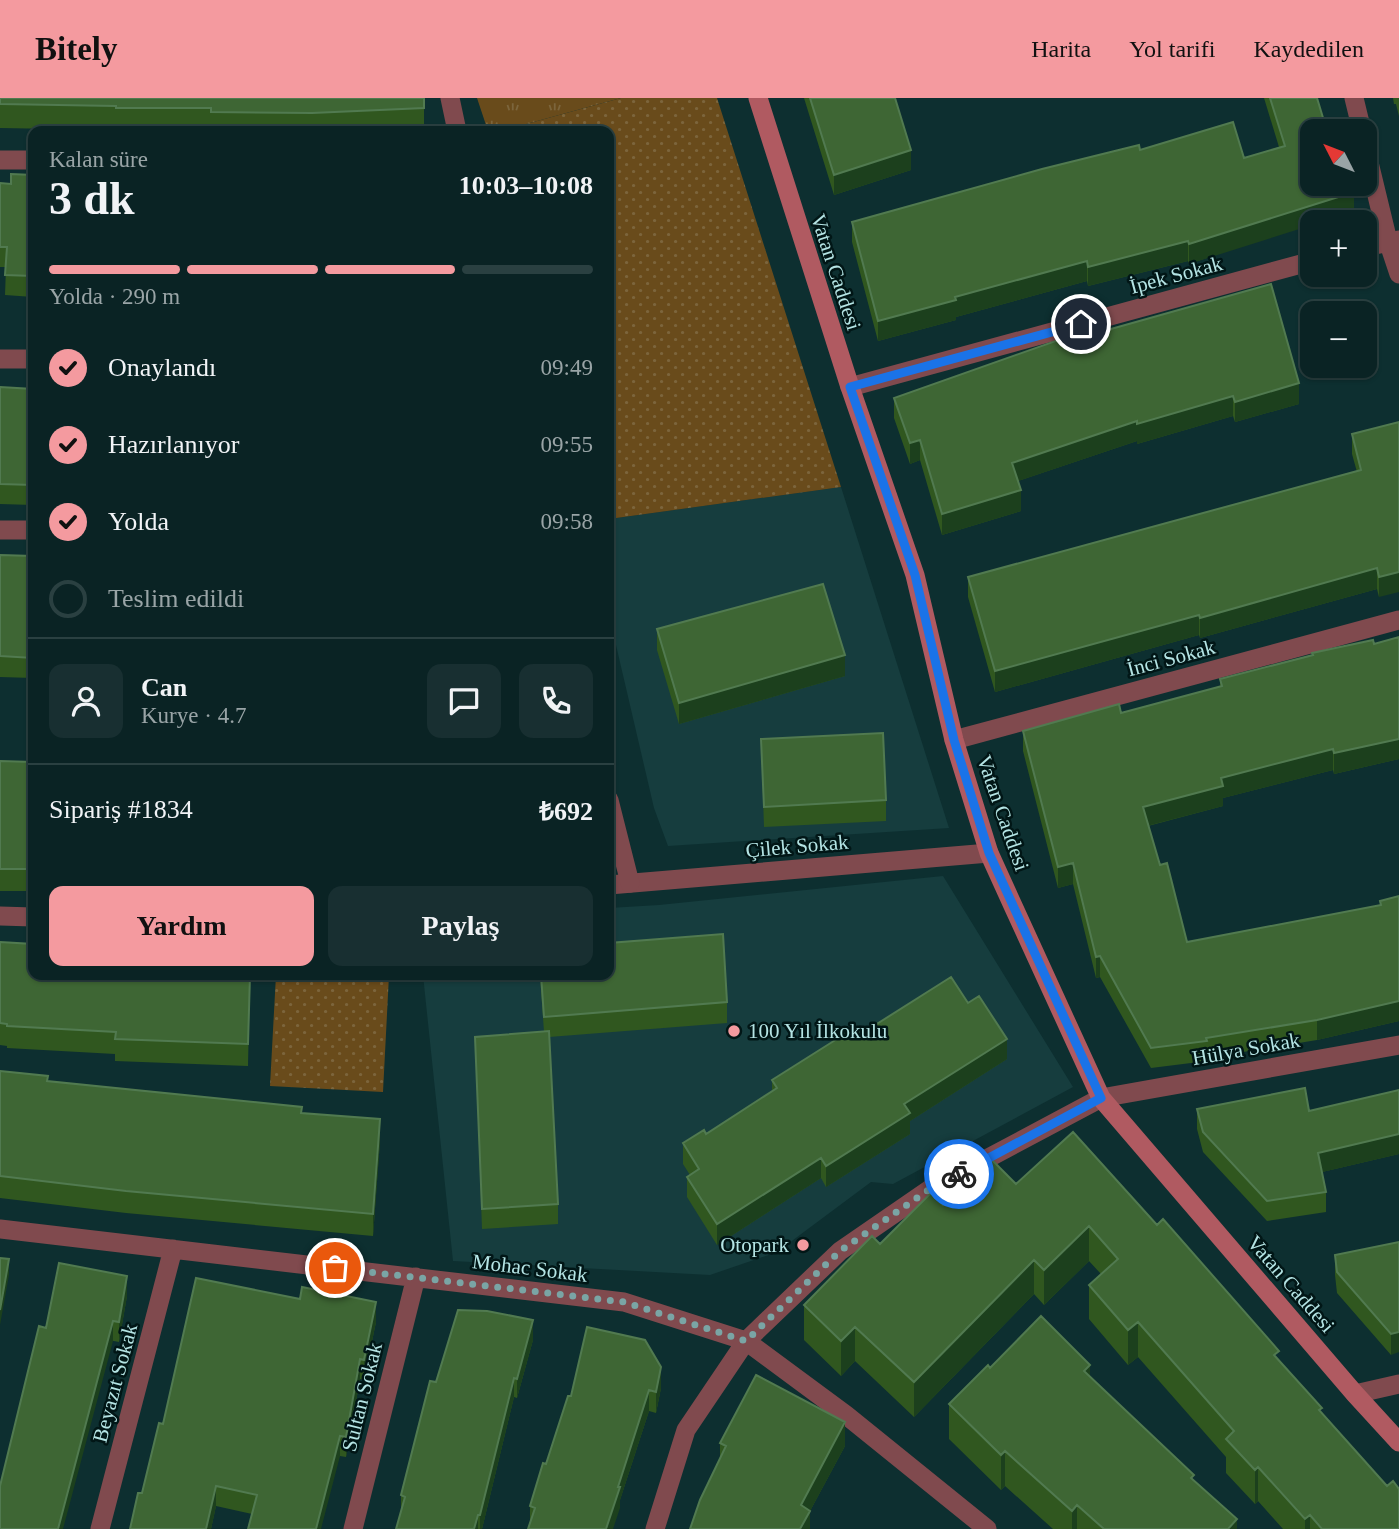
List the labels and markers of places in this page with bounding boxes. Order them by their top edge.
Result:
pin [1051,294,1111,354]
place label: 100 Yıl İlkokulu [748,1019,888,1043]
marker: 100 Yıl İlkokulu [726,1023,742,1039]
place label: Otopark [720,1233,789,1257]
marker: Otopark [795,1237,811,1253]
pin [305,1238,365,1298]

